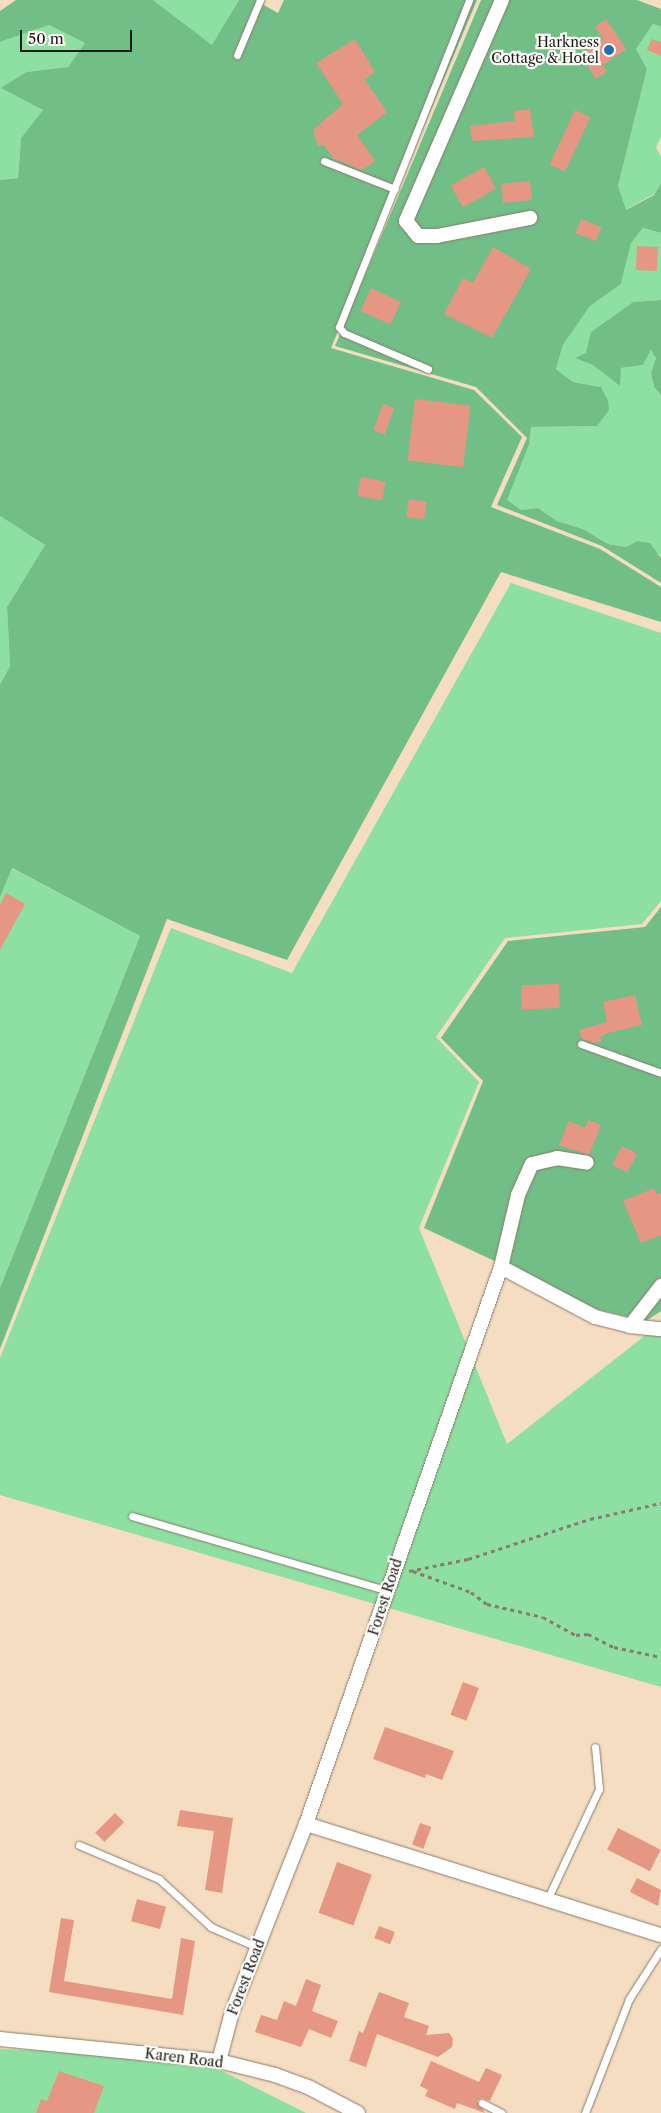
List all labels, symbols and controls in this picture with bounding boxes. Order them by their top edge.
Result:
scale bar [22,20,135,52]
text: 50 m [28,29,64,48]
place label: Harkness Cottage & Hotel [491,34,599,66]
marker: Harkness Cottage & Hotel [603,44,615,56]
street label: Forest Road [365,1556,405,1638]
street label: Forest Road [224,1937,268,2017]
street label: Karen Road [144,2045,224,2071]

